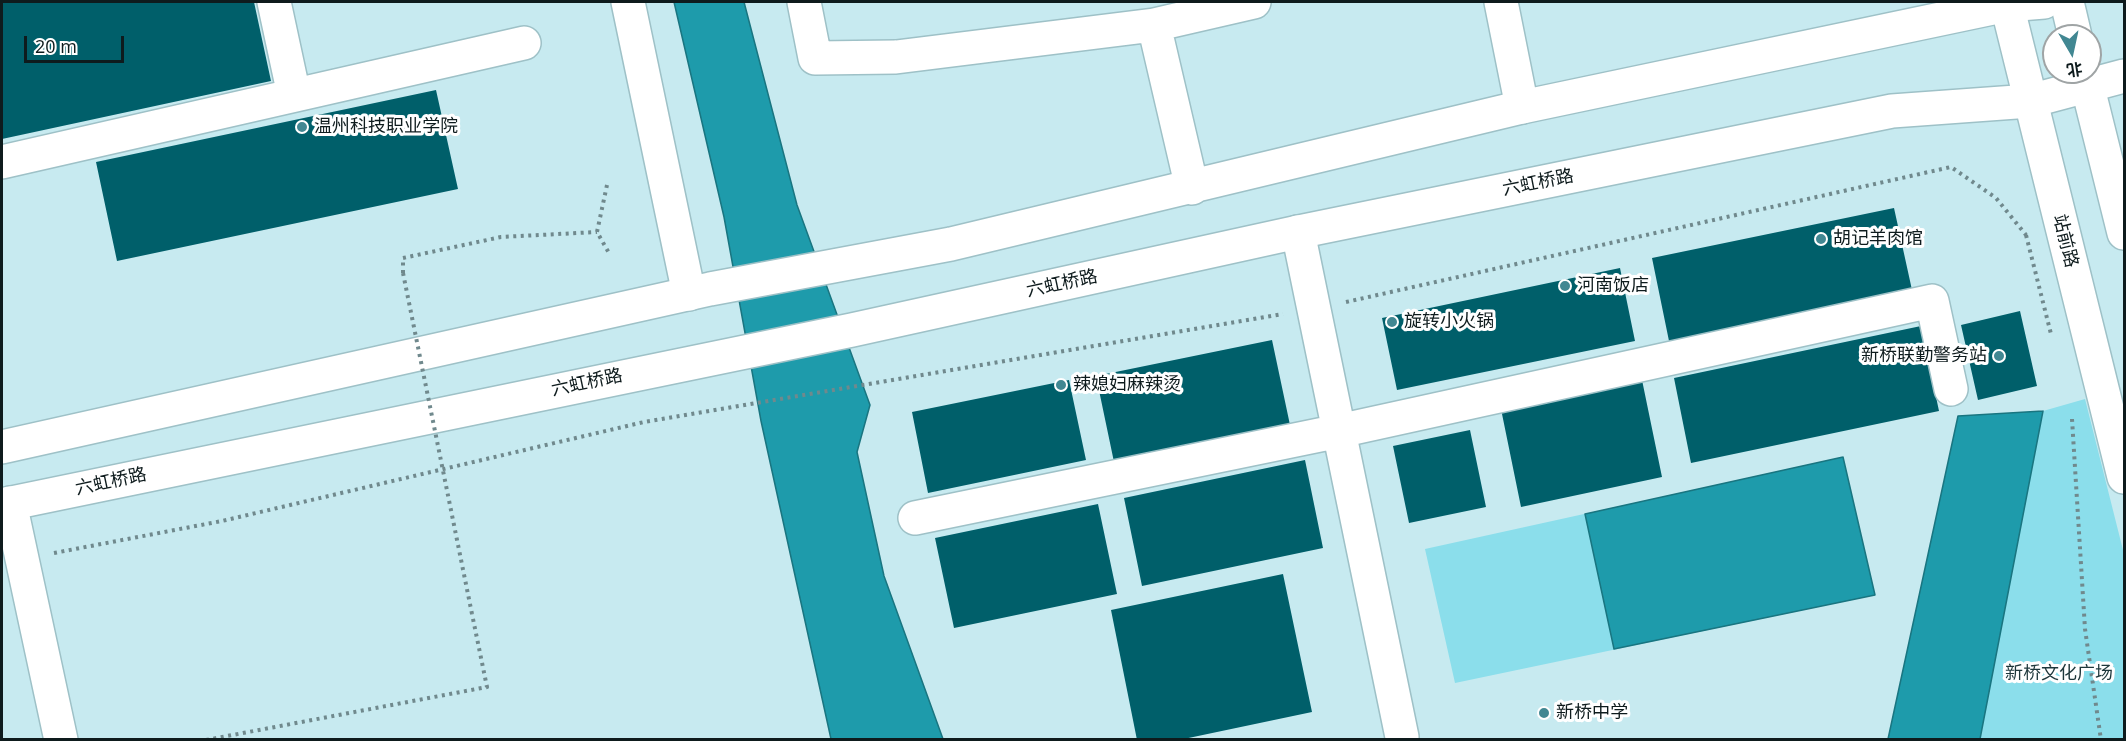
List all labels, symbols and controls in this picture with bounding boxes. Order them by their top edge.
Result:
scale bar [27,24,128,62]
north arrow [2042,24,2102,84]
text: 20 m [35,34,77,58]
text: 北 [2065,58,2084,82]
place label: 温州科技职业学院 [314,116,458,138]
marker: 温州科技职业学院 [295,120,309,134]
street label: 六虹桥路 [1501,166,1575,200]
street label: 站前路 [2048,212,2082,270]
place label: 胡记羊肉馆 [1833,228,1923,250]
marker: 胡记羊肉馆 [1814,232,1828,246]
street label: 六虹桥路 [1025,266,1099,302]
place label: 河南饭店 [1577,275,1649,297]
marker: 河南饭店 [1558,279,1572,293]
place label: 旋转小火锅 [1404,311,1494,333]
marker: 旋转小火锅 [1385,315,1399,329]
place label: 新桥联勤警务站 [1861,345,1987,367]
marker: 新桥联勤警务站 [1992,349,2006,363]
street label: 六虹桥路 [550,365,624,401]
place label: 辣媳妇麻辣烫 [1073,374,1181,396]
marker: 辣媳妇麻辣烫 [1054,378,1068,392]
street label: 六虹桥路 [74,464,148,500]
park label: 新桥文化广场 [2005,663,2113,685]
place label: 新桥中学 [1556,702,1628,724]
marker: 新桥中学 [1537,706,1551,720]

